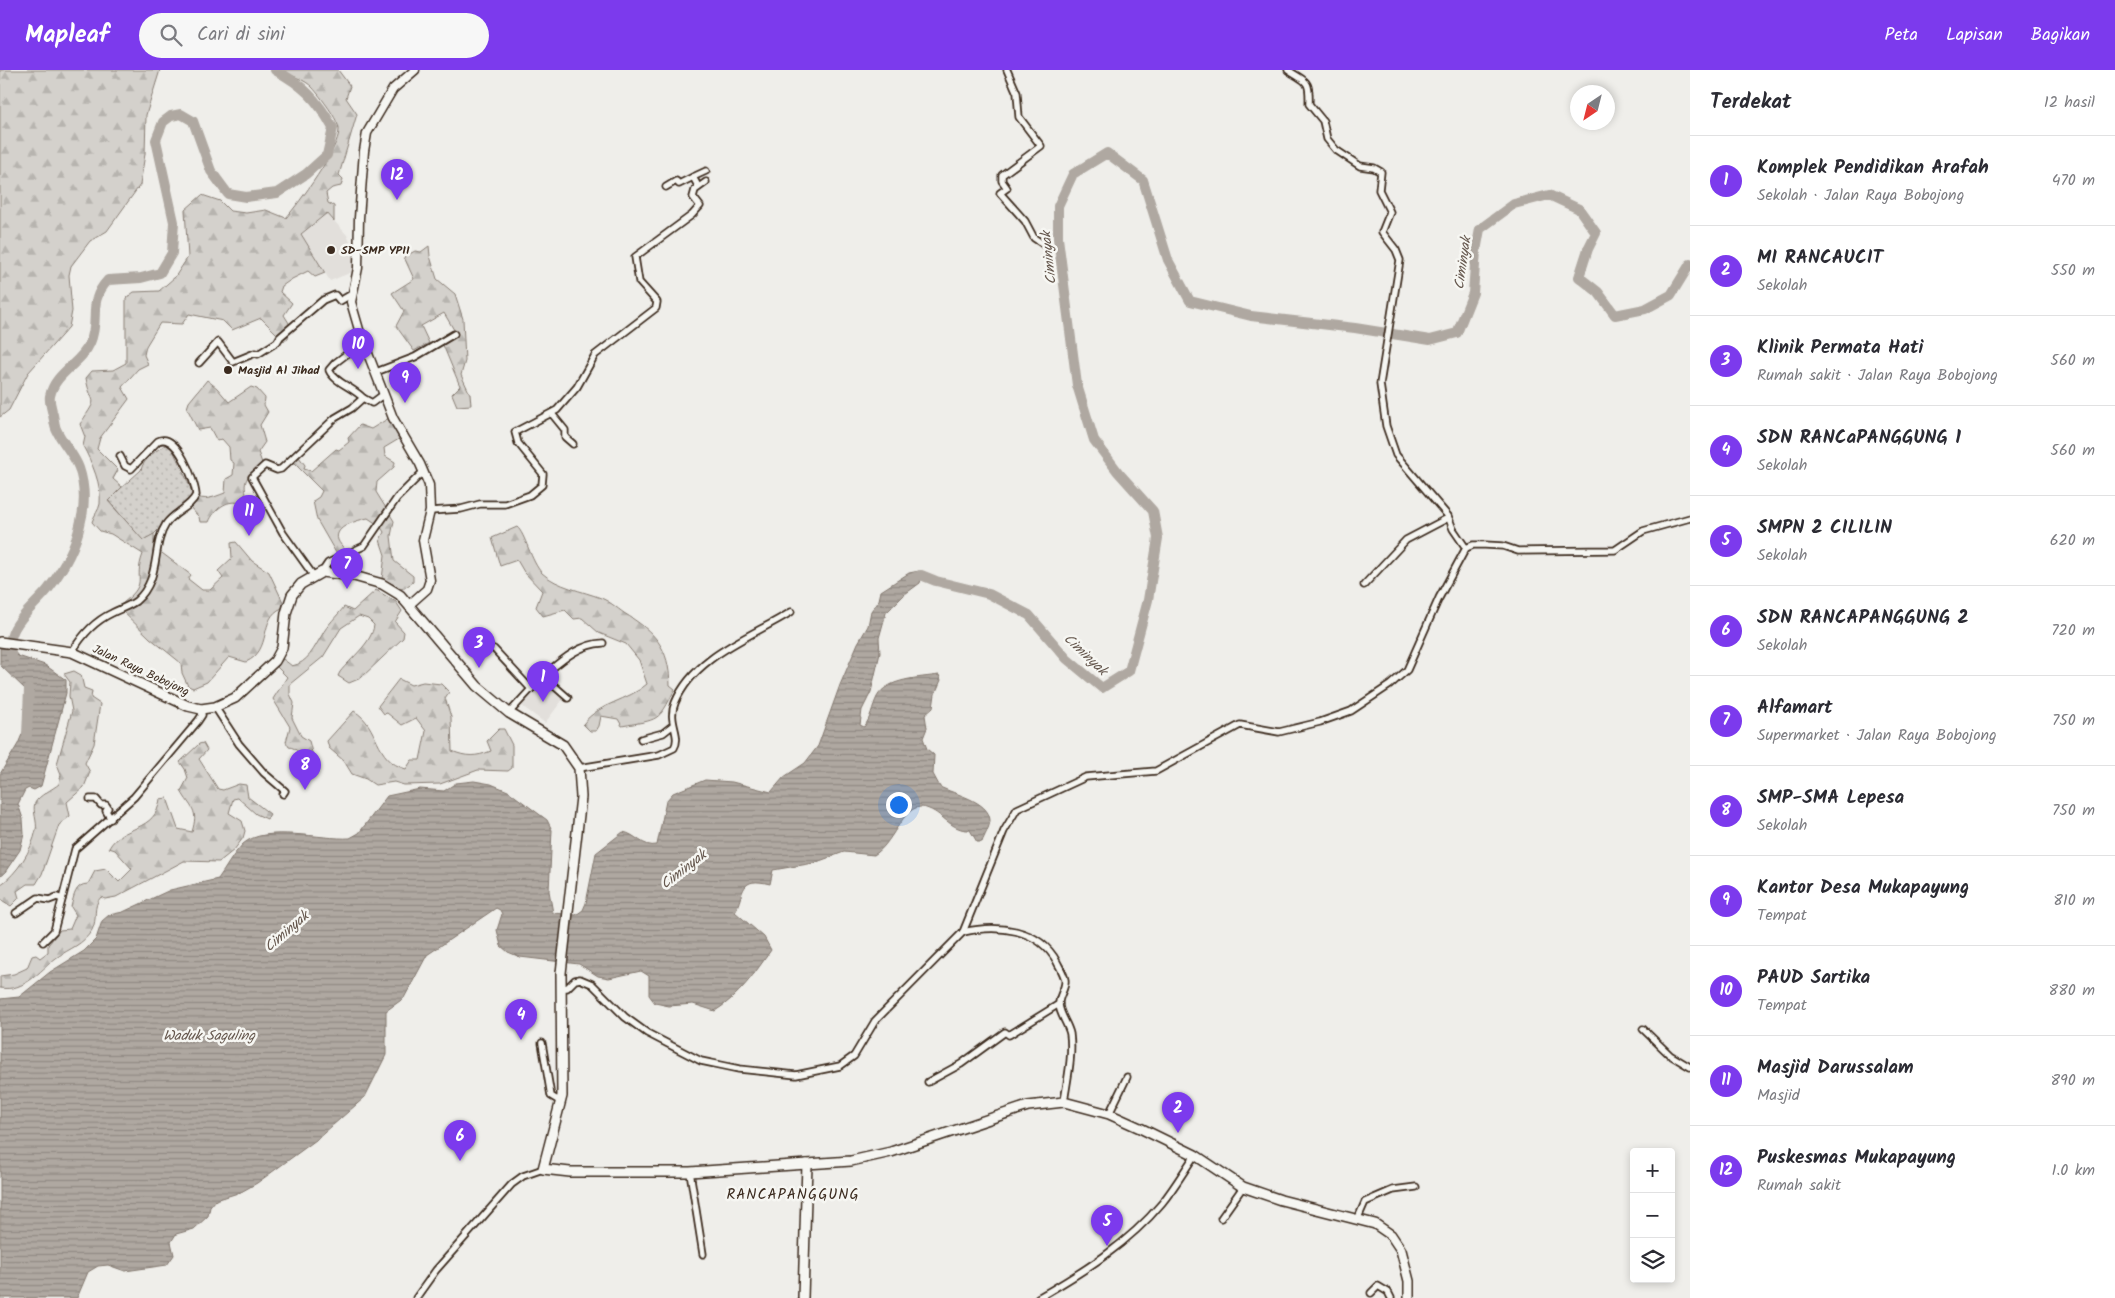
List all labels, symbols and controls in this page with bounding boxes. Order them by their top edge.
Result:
search box [139,13,489,58]
text: Mapleaf [25,16,109,55]
text: Cari di sini [197,20,285,50]
icon: search [157,21,185,49]
text: Peta [1885,21,1918,50]
text: Lapisan [1946,21,2003,50]
text: Bagikan [2031,21,2090,50]
north arrow [1570,85,1615,130]
text: Terdekat [1710,86,1791,119]
text: 12 hasil [2044,90,2095,115]
text: Komplek Pendidikan Arafah [1757,153,1989,183]
pin: 12 [381,159,413,200]
text: 1 [1724,168,1728,193]
text: 470 m [2052,168,2095,193]
text: Sekolah · Jalan Raya Bobojong [1757,183,1964,208]
water label: Ciminyak [1035,228,1063,286]
water label: Ciminyak [1448,233,1478,291]
place label: SD-SMP YPII [341,241,410,260]
text: MI RANCAUCIT [1757,243,1883,273]
marker: SD-SMP YPII [325,244,337,256]
text: 2 [1721,258,1731,283]
text: 550 m [2051,258,2095,283]
text: Sekolah [1757,273,1807,298]
pin: 10 [342,328,374,369]
text: Klinik Permata Hati [1757,333,1924,363]
text: 3 [1722,348,1730,373]
text: 560 m [2050,348,2095,373]
place label: Masjid Al Jihad [238,361,320,380]
pin: 9 [389,362,421,403]
text: Rumah sakit · Jalan Raya Bobojong [1757,363,1998,388]
marker: Masjid Al Jihad [222,364,234,376]
text: SDN RANCaPANGGUNG 1 [1757,423,1961,453]
text: 4 [1722,438,1730,463]
text: 560 m [2050,438,2095,463]
text: Sekolah [1757,453,1807,478]
pin: 11 [233,495,265,536]
text: SMPN 2 CILILIN [1757,513,1892,543]
text: 5 [1722,528,1730,553]
text: 620 m [2050,528,2095,553]
text: Sekolah [1757,543,1807,568]
pin: 7 [331,548,363,589]
text: SDN RANCAPANGGUNG 2 [1757,603,1969,633]
text: 6 [1722,618,1730,643]
text: 720 m [2051,618,2095,643]
pin: 3 [463,627,495,668]
water label: Ciminyak [1058,628,1114,683]
text: Sekolah [1757,633,1807,658]
street label: Jalan Raya Bobojong [89,640,193,701]
pin: 1 [527,661,559,702]
text: Alfamart [1757,693,1833,723]
text: 7 [1722,708,1730,733]
text: 750 m [2052,708,2095,733]
text: Supermarket · Jalan Raya Bobojong [1757,723,1997,748]
pin: 8 [289,749,321,790]
text: SMP-SMA Lepesa [1757,783,1904,813]
your location [886,792,912,818]
text: 8 [1721,798,1731,823]
text: 750 m [2052,798,2095,823]
text: Sekolah [1757,813,1807,838]
water label: Ciminyak [656,843,713,895]
text: Kantor Desa Mukapayung [1757,873,1969,903]
text: 9 [1722,888,1730,913]
text: 810 m [2053,888,2095,913]
text: Tempat [1757,903,1807,928]
water label: Ciminyak [259,904,316,958]
text: PAUD Sartika [1757,963,1870,993]
text: 10 [1719,978,1733,1003]
text: 880 m [2049,978,2095,1003]
text: Tempat [1757,993,1807,1018]
pin: 4 [505,999,537,1040]
water label: Waduk Saguling [163,1025,256,1047]
text: Masjid Darussalam [1757,1053,1914,1083]
text: 11 [1721,1068,1731,1093]
text: 890 m [2050,1068,2095,1093]
text: Masjid [1757,1083,1800,1108]
pin: 2 [1162,1092,1194,1133]
pin: 6 [444,1120,476,1161]
text: Puskesmas Mukapayung [1757,1143,1956,1173]
map controls [1630,1148,1675,1283]
button: + [1630,1148,1675,1193]
text: 12 [1719,1158,1733,1183]
text: 1.0 km [2052,1158,2095,1183]
text: Rumah sakit [1757,1173,1841,1198]
district label: RANCAPANGGUNG [726,1183,860,1207]
button: − [1630,1193,1675,1238]
pin: 5 [1091,1205,1123,1246]
button: layers [1630,1238,1675,1283]

